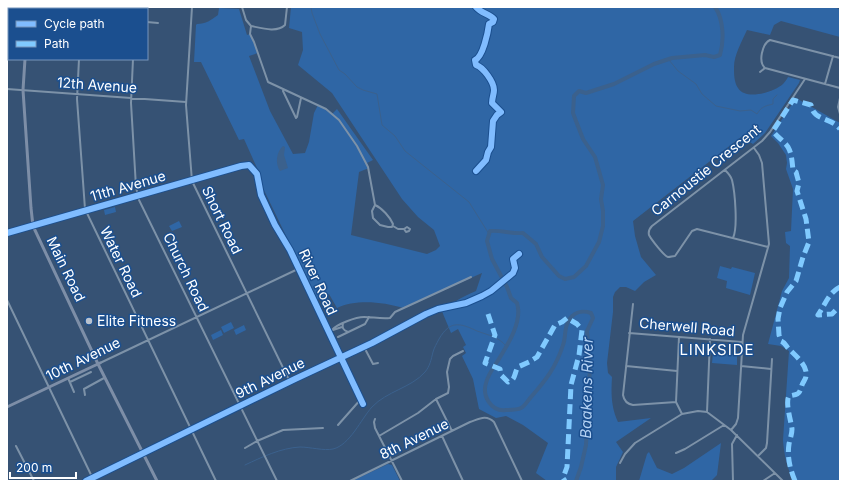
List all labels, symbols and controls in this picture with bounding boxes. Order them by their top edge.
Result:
legend [8,8,148,60]
text: Cycle path [44,16,105,31]
text: Path [44,36,69,51]
street label: 12th Avenue [56,73,138,96]
street label: Carnoustie Crescent [648,120,764,219]
street label: 11th Avenue [88,167,167,204]
street label: Short Road [199,183,246,257]
street label: Water Road [97,224,146,300]
street label: Church Road [160,229,213,314]
street label: Main Road [43,234,89,304]
street label: River Road [296,246,341,318]
place label: Elite Fitness [97,312,176,329]
street label: Cherwell Road [639,314,736,339]
marker: Elite Fitness [84,316,94,326]
street label: 10th Avenue [43,333,123,384]
water label: Baakens River [576,337,597,439]
district label: LINKSIDE [679,340,755,359]
street label: 9th Avenue [232,353,307,402]
street label: 8th Avenue [377,415,451,463]
scale bar [10,454,76,480]
text: 200 m [16,460,52,475]

